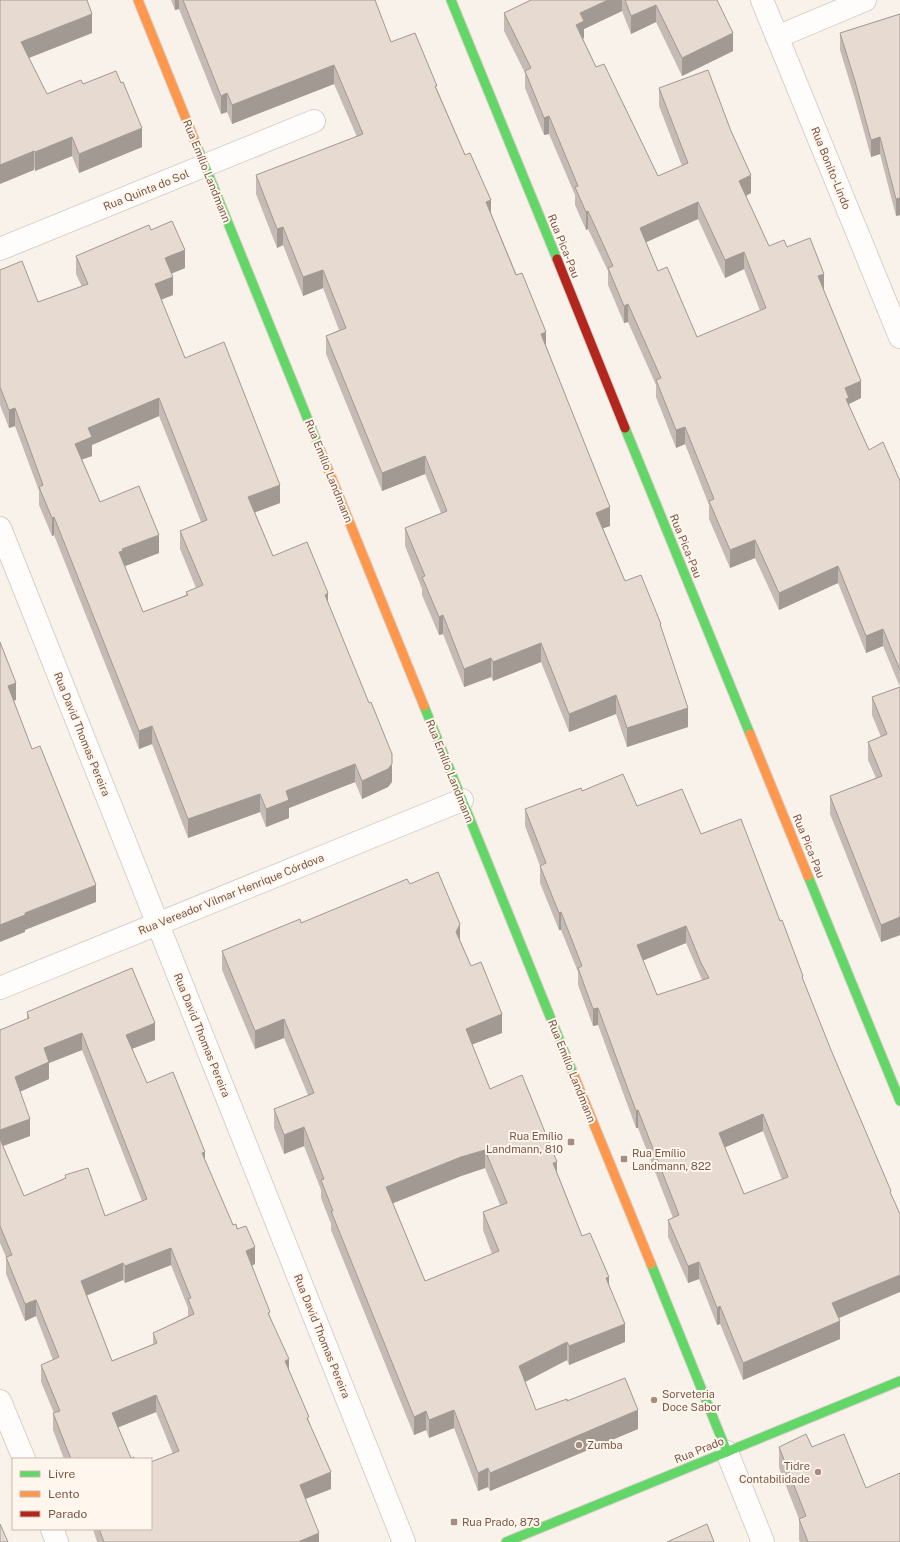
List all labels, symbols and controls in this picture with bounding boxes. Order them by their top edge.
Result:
street label: Rua Emílio Landmann [181,118,233,224]
street label: Rua Bonito-Lindo [809,125,853,211]
street label: Rua Quinta do Sol [101,167,191,213]
street label: Rua Pica-Pau [546,212,582,280]
street label: Rua Emílio Landmann [303,418,355,524]
street label: Rua Pica-Pau [668,512,704,580]
street label: Rua David Thomas Pereira [52,670,112,798]
street label: Rua Emílio Landmann [424,718,476,824]
street label: Rua Pica-Pau [791,812,827,880]
street label: Rua Vereador Vilmar Henrique Córdova [136,851,326,937]
street label: Rua David Thomas Pereira [172,971,232,1099]
street label: Rua Emílio Landmann [546,1018,598,1124]
place label: Rua Emílio Landmann, 810 [486,1130,563,1155]
marker: Rua Emílio Landmann, 810 [566,1137,576,1147]
place label: Rua Emílio Landmann, 822 [632,1147,711,1172]
marker: Rua Emílio Landmann, 822 [619,1154,629,1164]
street label: Rua David Thomas Pereira [292,1272,352,1400]
place label: Sorveteria Doce Sabor [662,1388,721,1413]
marker: Sorveteria Doce Sabor [649,1395,659,1405]
street label: Rua Prado [672,1435,726,1465]
place label: Zumba [587,1439,623,1451]
marker: Zumba [574,1440,584,1450]
legend [12,1458,152,1530]
place label: Tidre Contabilidade [739,1460,810,1485]
text: Livre [48,1467,76,1481]
marker: Tidre Contabilidade [813,1467,823,1477]
text: Lento [48,1487,80,1501]
text: Parado [48,1507,87,1521]
place label: Rua Prado, 873 [462,1516,540,1528]
marker: Rua Prado, 873 [449,1517,459,1527]

